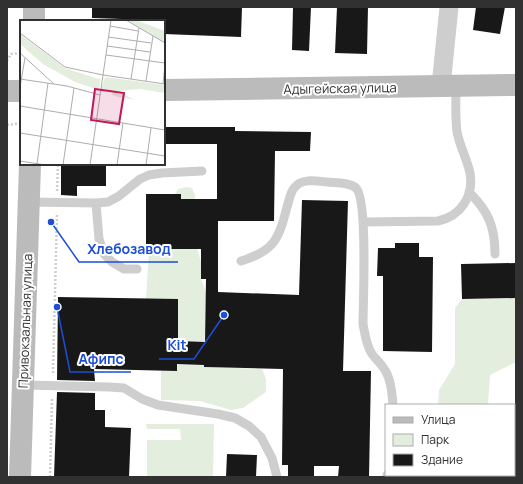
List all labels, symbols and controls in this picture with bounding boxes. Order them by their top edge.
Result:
inset map [20,20,165,165]
street label: Адыгейская улица [283,78,397,98]
callout: Хлебозавод [79,236,178,262]
text: Хлебозавод [87,239,171,258]
street label: Привокзальная улица [14,253,36,389]
callout: Kit [159,333,194,359]
text: Kit [167,335,187,354]
callout: Афипс [70,346,131,372]
text: Афипс [78,349,124,368]
legend [385,404,515,476]
text: Улица [421,411,455,428]
text: Парк [421,431,450,448]
text: Здание [421,451,463,468]

